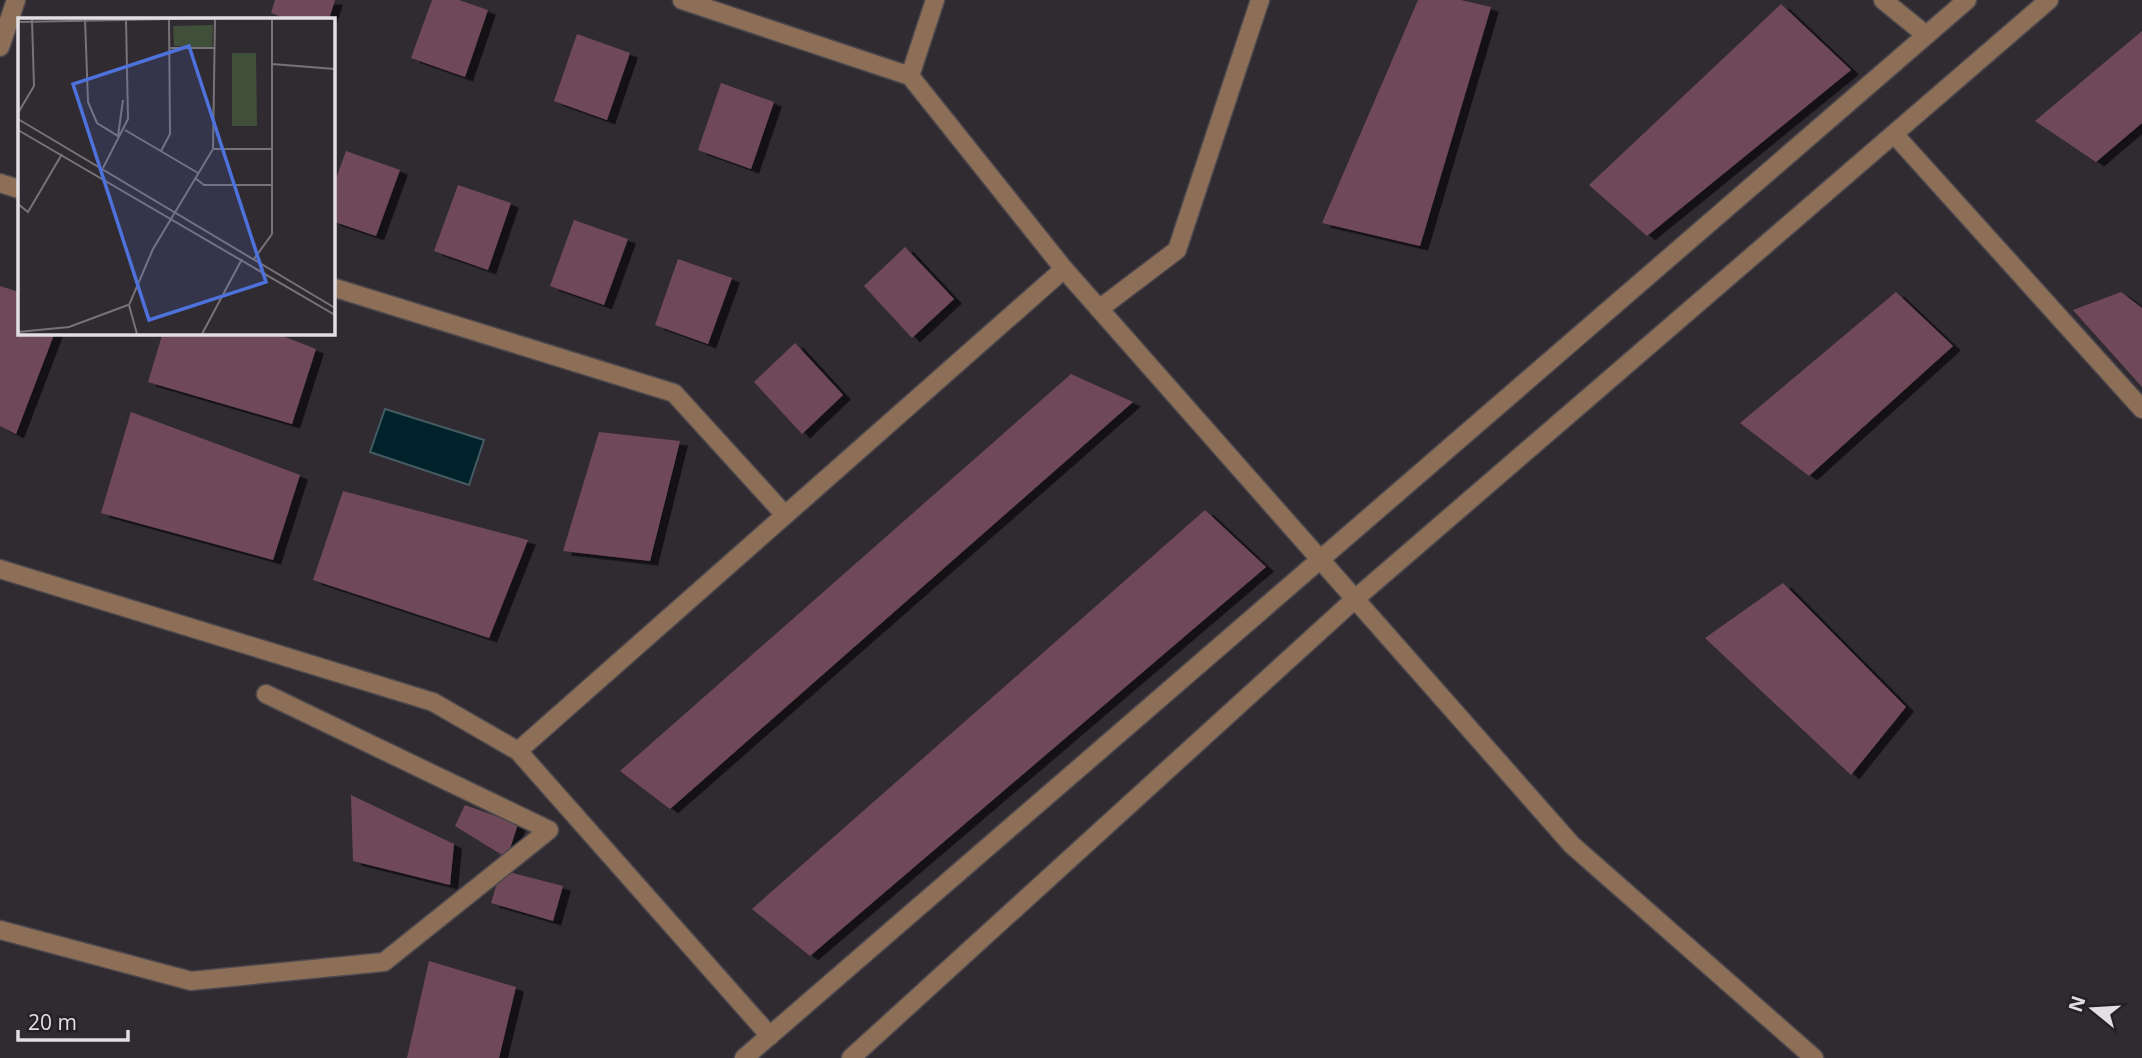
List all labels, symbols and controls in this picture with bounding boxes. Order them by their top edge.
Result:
inset map [18,18,334,334]
north arrow [2058,974,2128,1044]
text: N [2062,992,2092,1015]
scale bar [18,998,128,1042]
text: 20 m [28,1008,77,1036]

